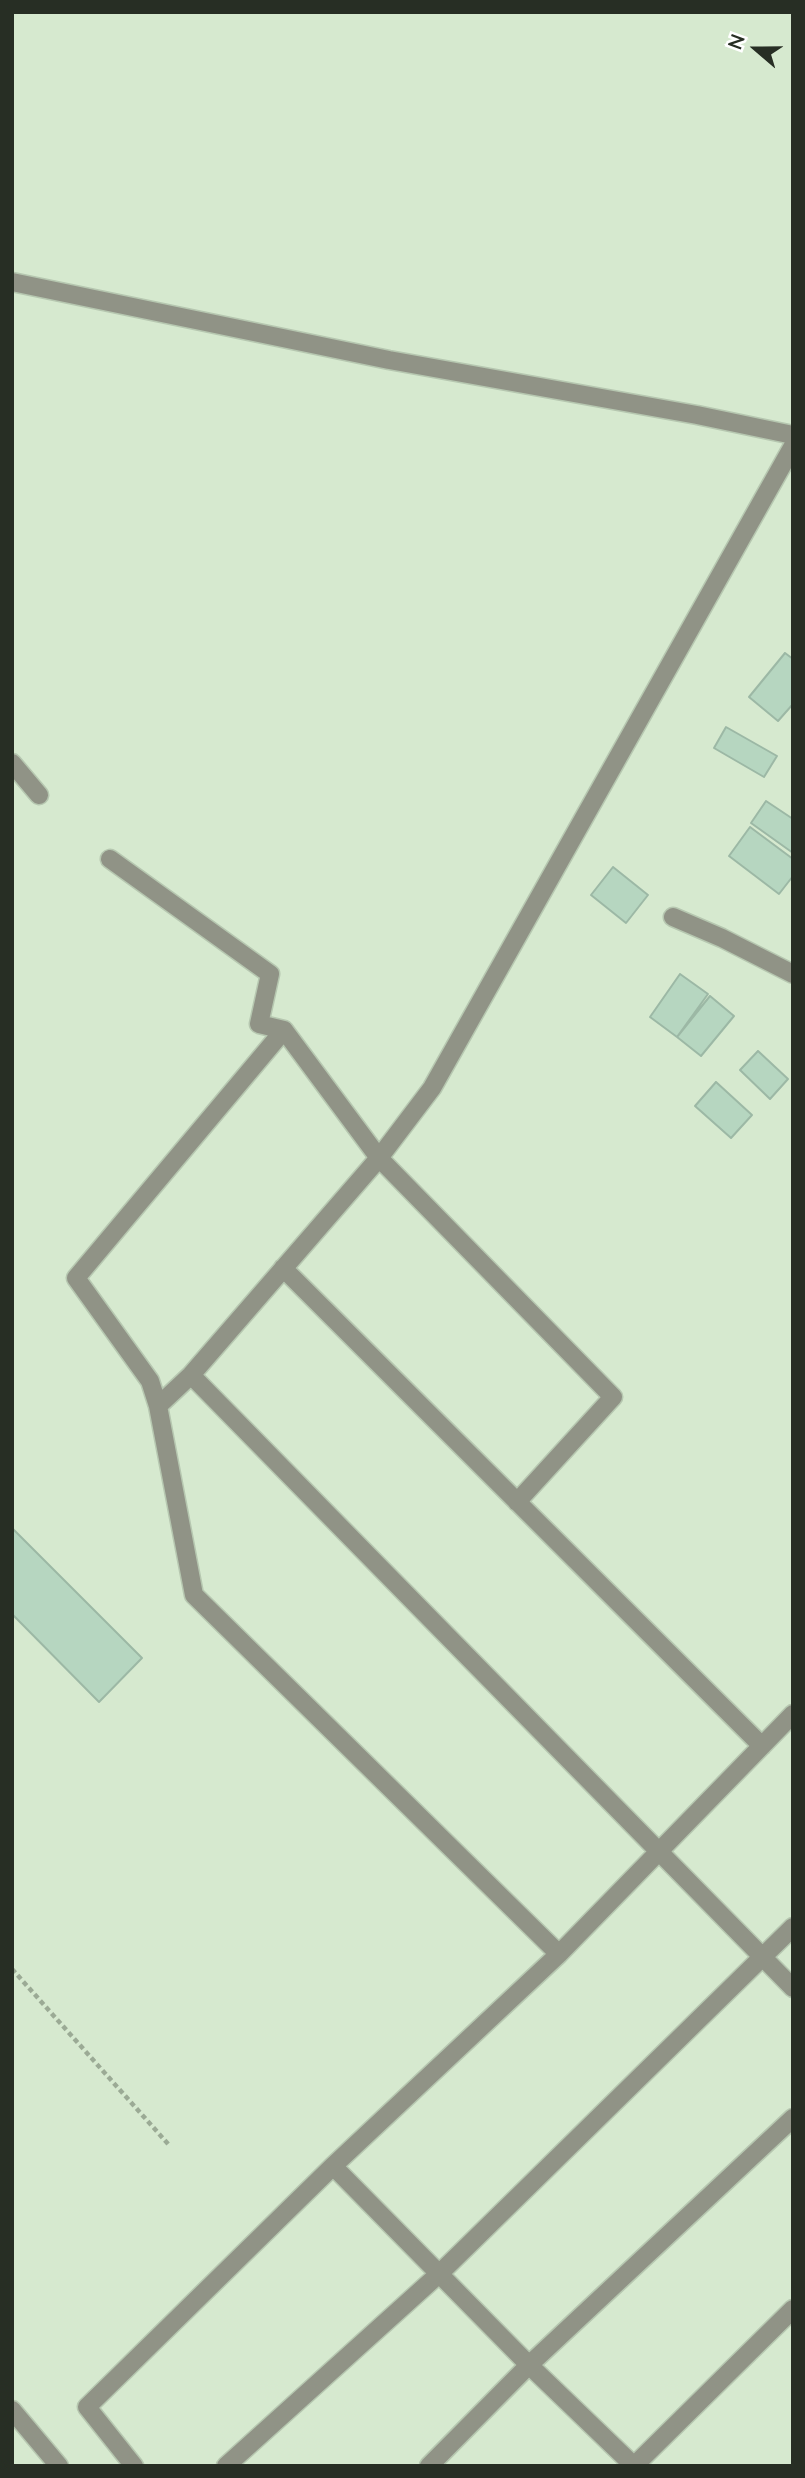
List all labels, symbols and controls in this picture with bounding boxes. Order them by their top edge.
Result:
north arrow [721,14,791,84]
text: N [722,31,749,52]

